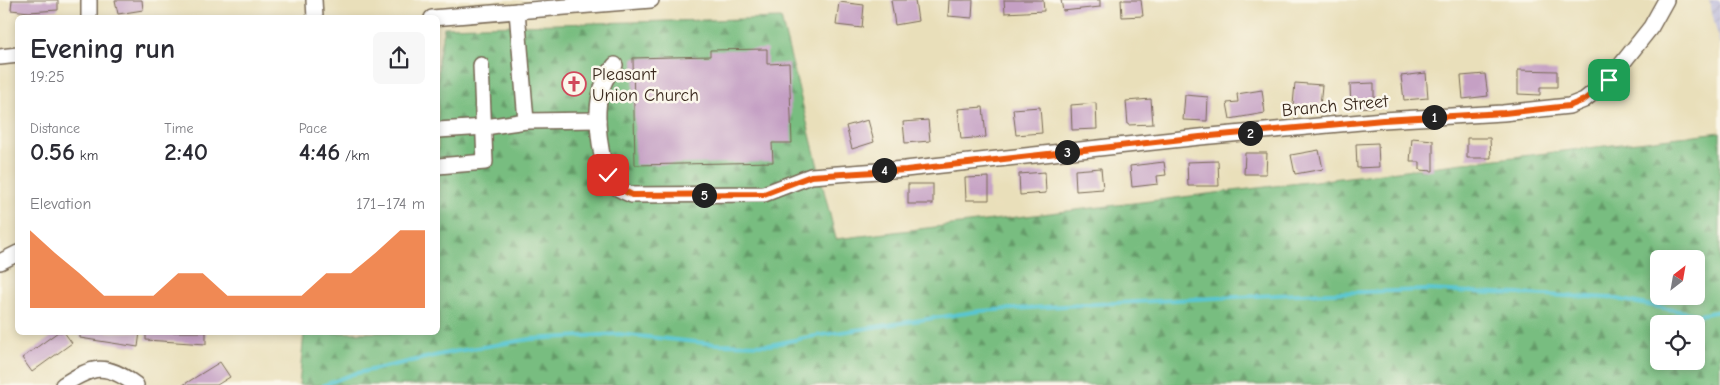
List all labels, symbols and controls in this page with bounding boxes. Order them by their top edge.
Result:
button: share [373,32,425,84]
text: Evening run [30,33,175,65]
pin [1588,59,1630,101]
place label: Pleasant Union Church [592,64,699,106]
icon: arrive [1595,66,1623,94]
text: 19:25 [30,68,65,86]
church icon: Pleasant Union Church [561,71,587,97]
street label: Branch Street [1281,91,1390,121]
pin: 1 [1422,104,1446,130]
text: 1 [1432,109,1437,126]
text: Distance [30,120,80,137]
text: Time [164,120,193,137]
text: Pace [299,120,327,137]
pin: 2 [1238,120,1262,146]
text: 2 [1247,125,1254,142]
text: 0.56 [30,137,75,166]
text: 2:40 [164,137,208,166]
text: 4:46 [299,137,340,166]
pin: 3 [1054,140,1080,164]
text: 3 [1064,144,1071,161]
text: km [75,147,98,164]
text: /km [340,147,370,164]
pin [587,154,629,196]
pin: 4 [872,158,896,182]
icon: check [594,161,622,189]
text: 4 [881,162,888,179]
pin: 5 [692,182,716,208]
text: 5 [701,187,708,204]
text: Elevation [30,195,91,213]
text: 171–174 m [356,195,425,213]
north arrow [1650,250,1705,305]
map controls [1650,250,1705,370]
button: locate [1650,315,1705,370]

